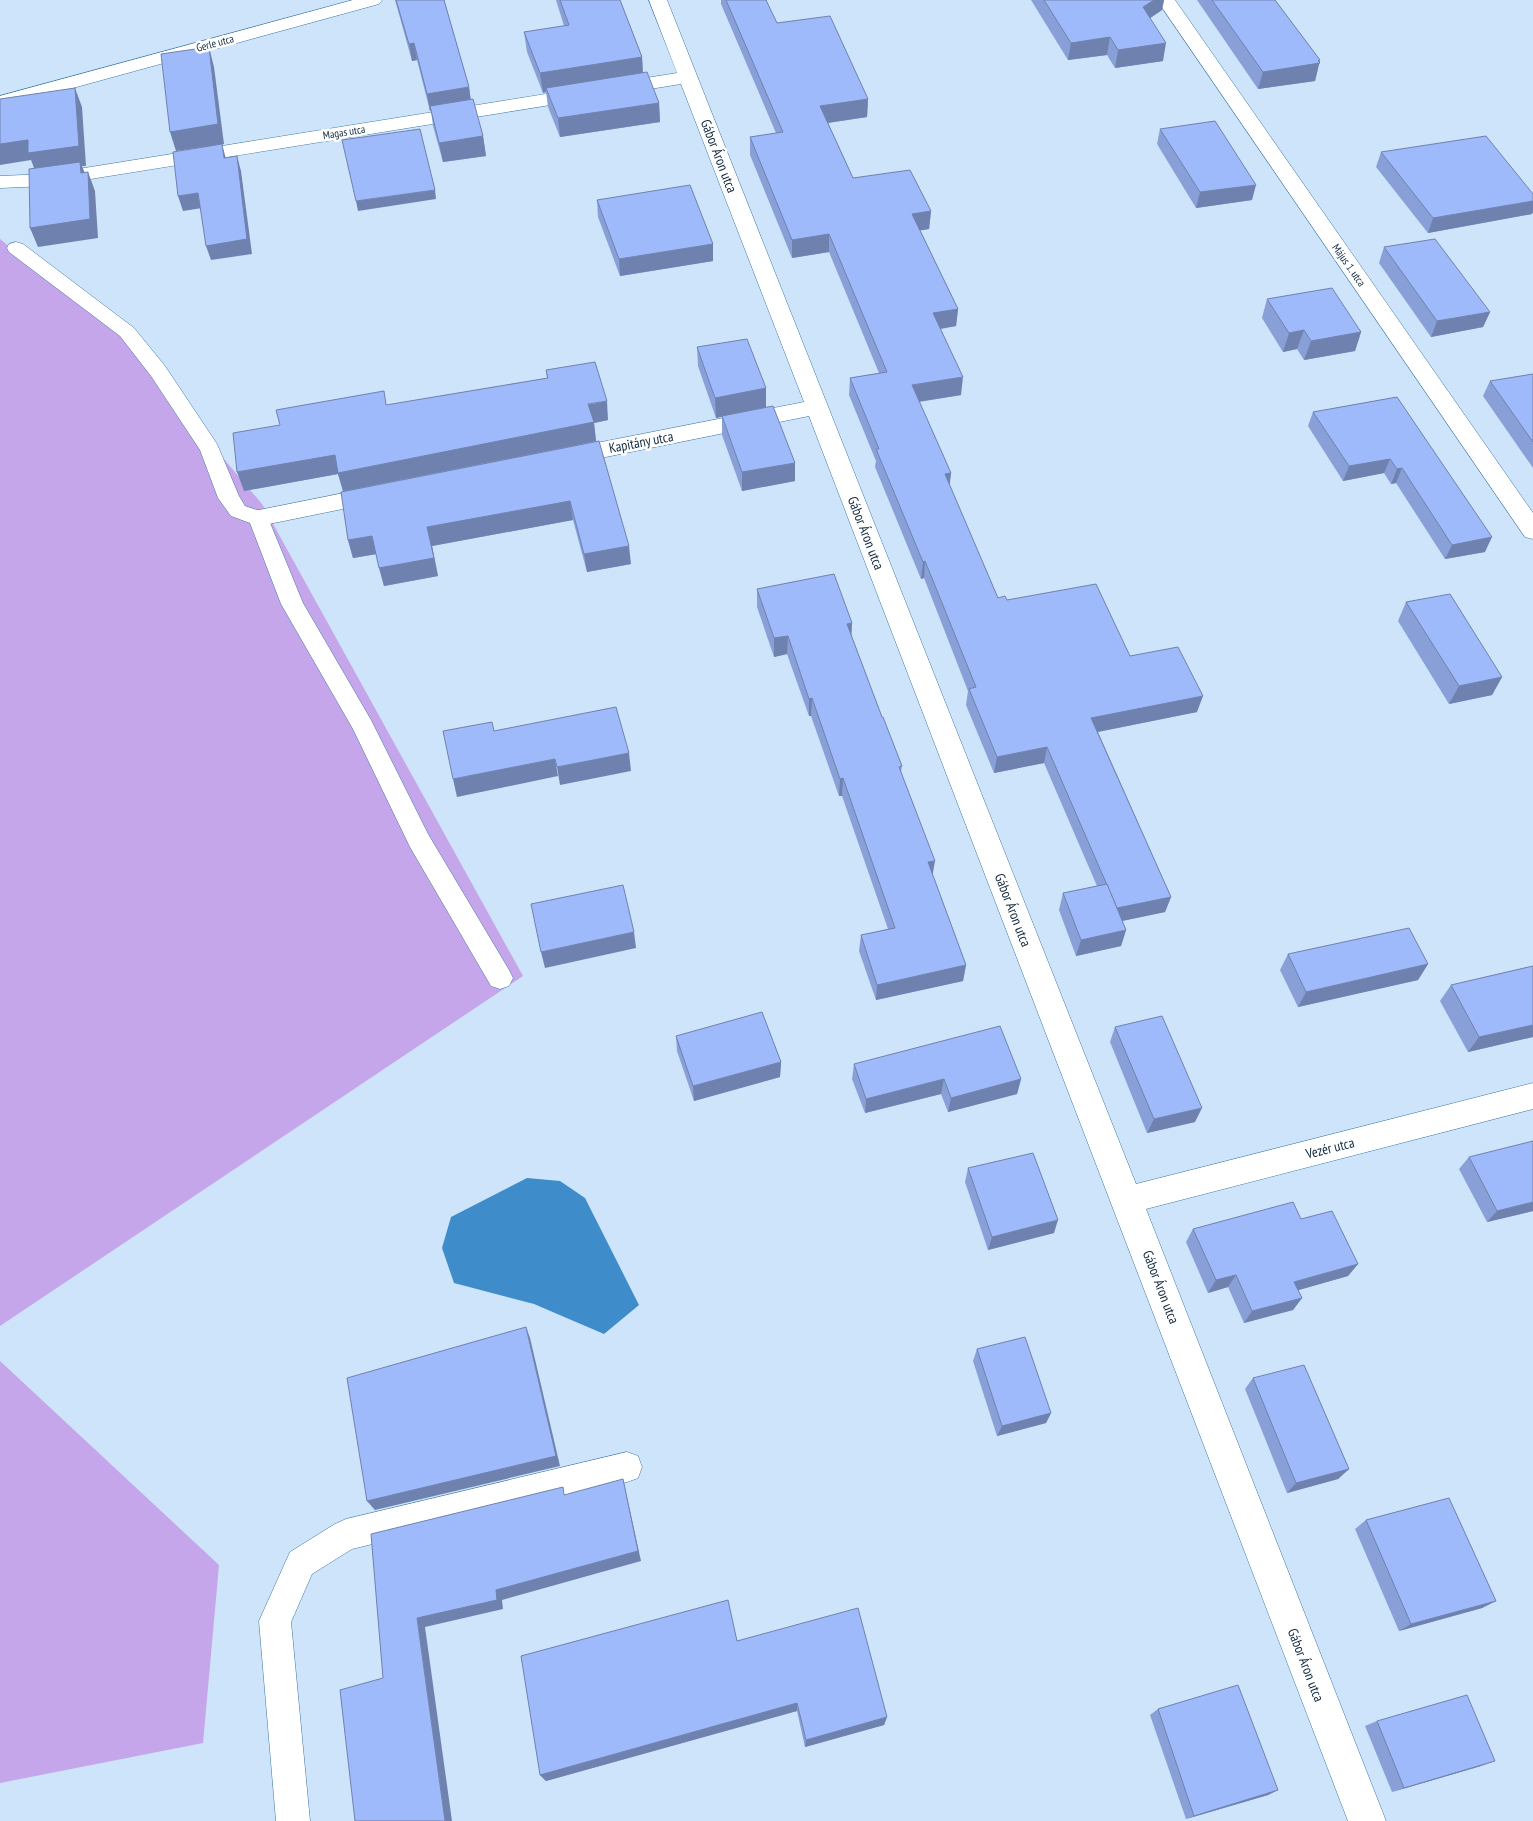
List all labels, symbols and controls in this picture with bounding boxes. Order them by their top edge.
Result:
street label: Gerle utca [195,31,235,55]
street label: Gábor Áron utca [697,117,741,195]
street label: Magas utca [322,122,366,142]
street label: Május 1. utca [1329,241,1369,289]
street label: Kapitány utca [607,427,675,457]
street label: Gábor Áron utca [844,494,888,572]
street label: Gábor Áron utca [991,871,1035,949]
street label: Vezér utca [1303,1133,1356,1163]
street label: Gábor Áron utca [1139,1248,1183,1326]
street label: Gábor Áron utca [1284,1626,1328,1704]

